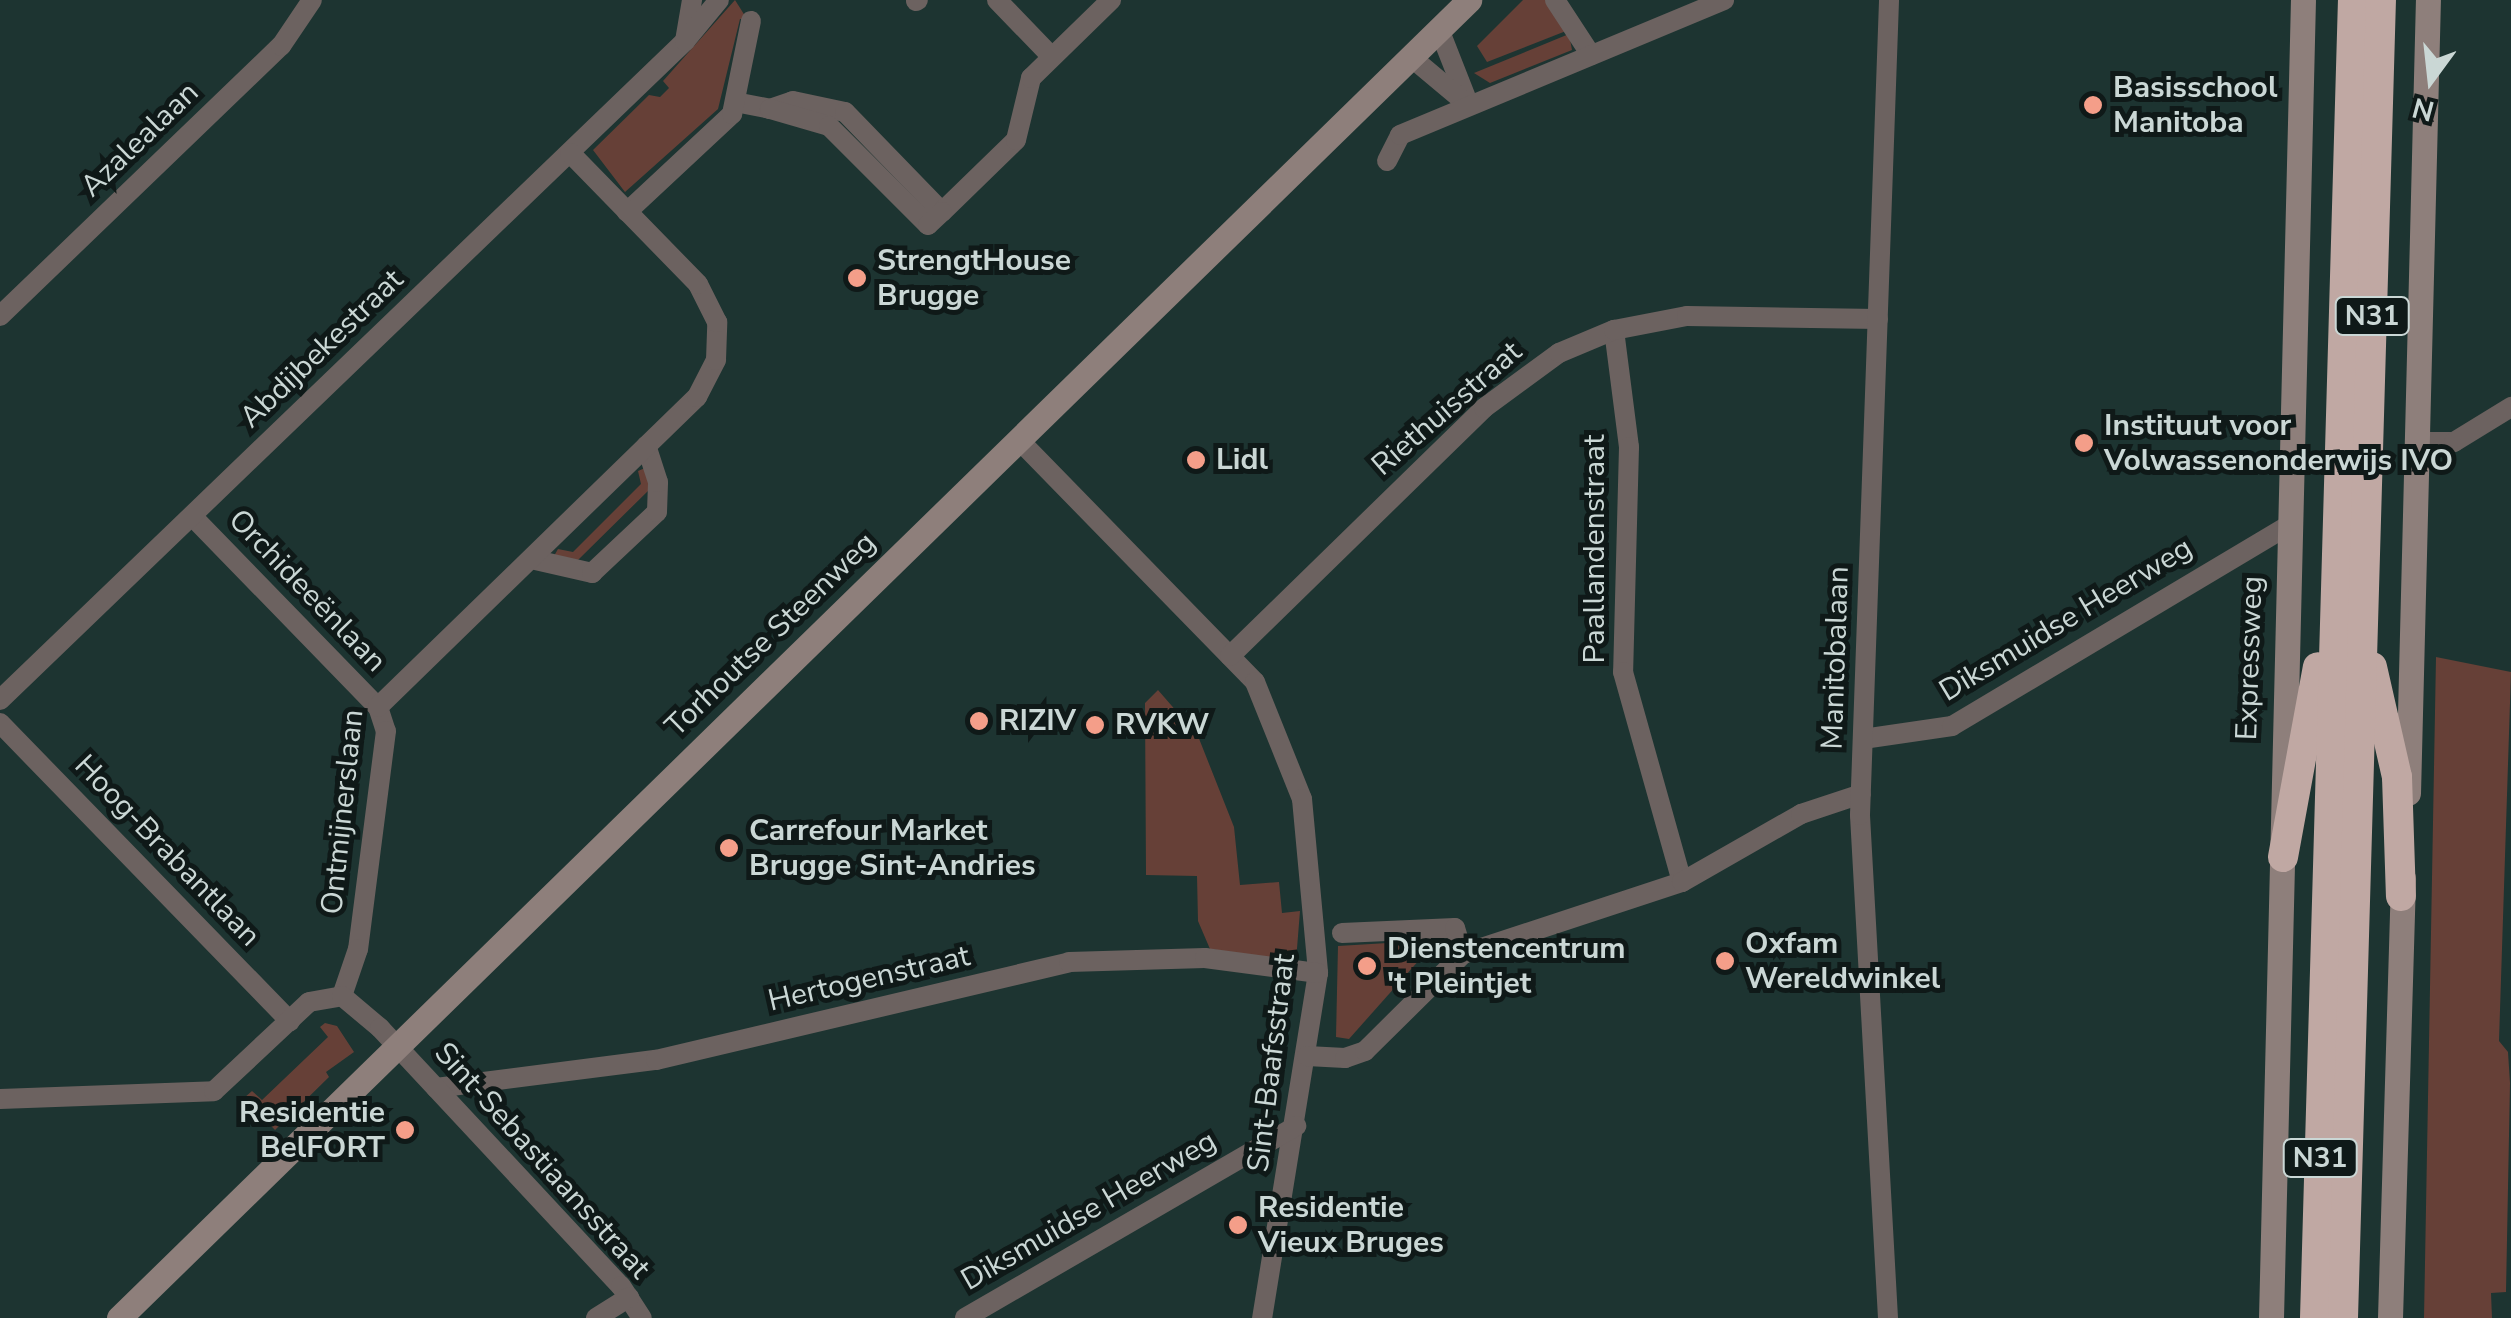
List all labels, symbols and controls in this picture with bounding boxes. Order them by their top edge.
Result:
north arrow [2381,30,2481,130]
place label: Basisschool Manitoba [2113,70,2277,140]
street label: Azalealaan [74,75,206,205]
text: N [2408,88,2438,130]
marker: Basisschool Manitoba [2082,94,2104,116]
place label: StrengtHouse Brugge [877,243,1071,314]
street label: Abdijbekestraat [233,262,411,436]
marker: StrengtHouse Brugge [846,267,868,289]
road number: N31 [2334,293,2410,339]
street label: Riethuisstraat [1365,334,1529,484]
place label: Instituut voor Volwassenonderwijs IVO [2104,408,2453,478]
marker: Instituut voor Volwassenonderwijs IVO [2073,432,2095,454]
street label: Paallandenstraat [1577,435,1613,663]
place label: Lidl [1216,442,1268,478]
marker: Lidl [1185,449,1207,471]
street label: Orchideeënlaan [221,502,393,680]
street label: Torhoutse Steenweg [658,525,884,745]
street label: Diksmuidse Heerweg [1933,530,2199,710]
street label: Manitobalaan [1815,566,1857,750]
street label: Expressweg [2229,575,2271,741]
place label: RIZIV [999,703,1076,739]
place label: RVKW [1115,707,1209,743]
street label: Ontmijnerslaan [314,708,372,916]
marker: RIZIV [968,710,990,732]
marker: RVKW [1084,714,1106,736]
street label: Hoog-Brabantlaan [67,748,267,954]
place label: Carrefour Market Brugge Sint-Andries [749,813,1036,884]
marker: Carrefour Market Brugge Sint-Andries [718,837,740,859]
place label: Oxfam Wereldwinkel [1745,926,1940,996]
place label: Dienstencentrum 't Pleintjet [1387,931,1626,1002]
street label: Hertogenstraat [765,938,973,1020]
marker: Oxfam Wereldwinkel [1714,950,1736,972]
street label: Sint-Baafsstraat [1241,952,1303,1174]
marker: Dienstencentrum 't Pleintjet [1356,955,1378,977]
street label: Sint-Sebastiaansstraat [427,1036,657,1286]
place label: Residentie BelFORT [239,1095,385,1166]
marker: Residentie BelFORT [394,1119,416,1141]
street label: Diksmuidse Heerweg [955,1123,1223,1299]
road number: N31 [2282,1135,2358,1181]
place label: Residentie Vieux Bruges [1258,1190,1444,1260]
marker: Residentie Vieux Bruges [1227,1214,1249,1236]

